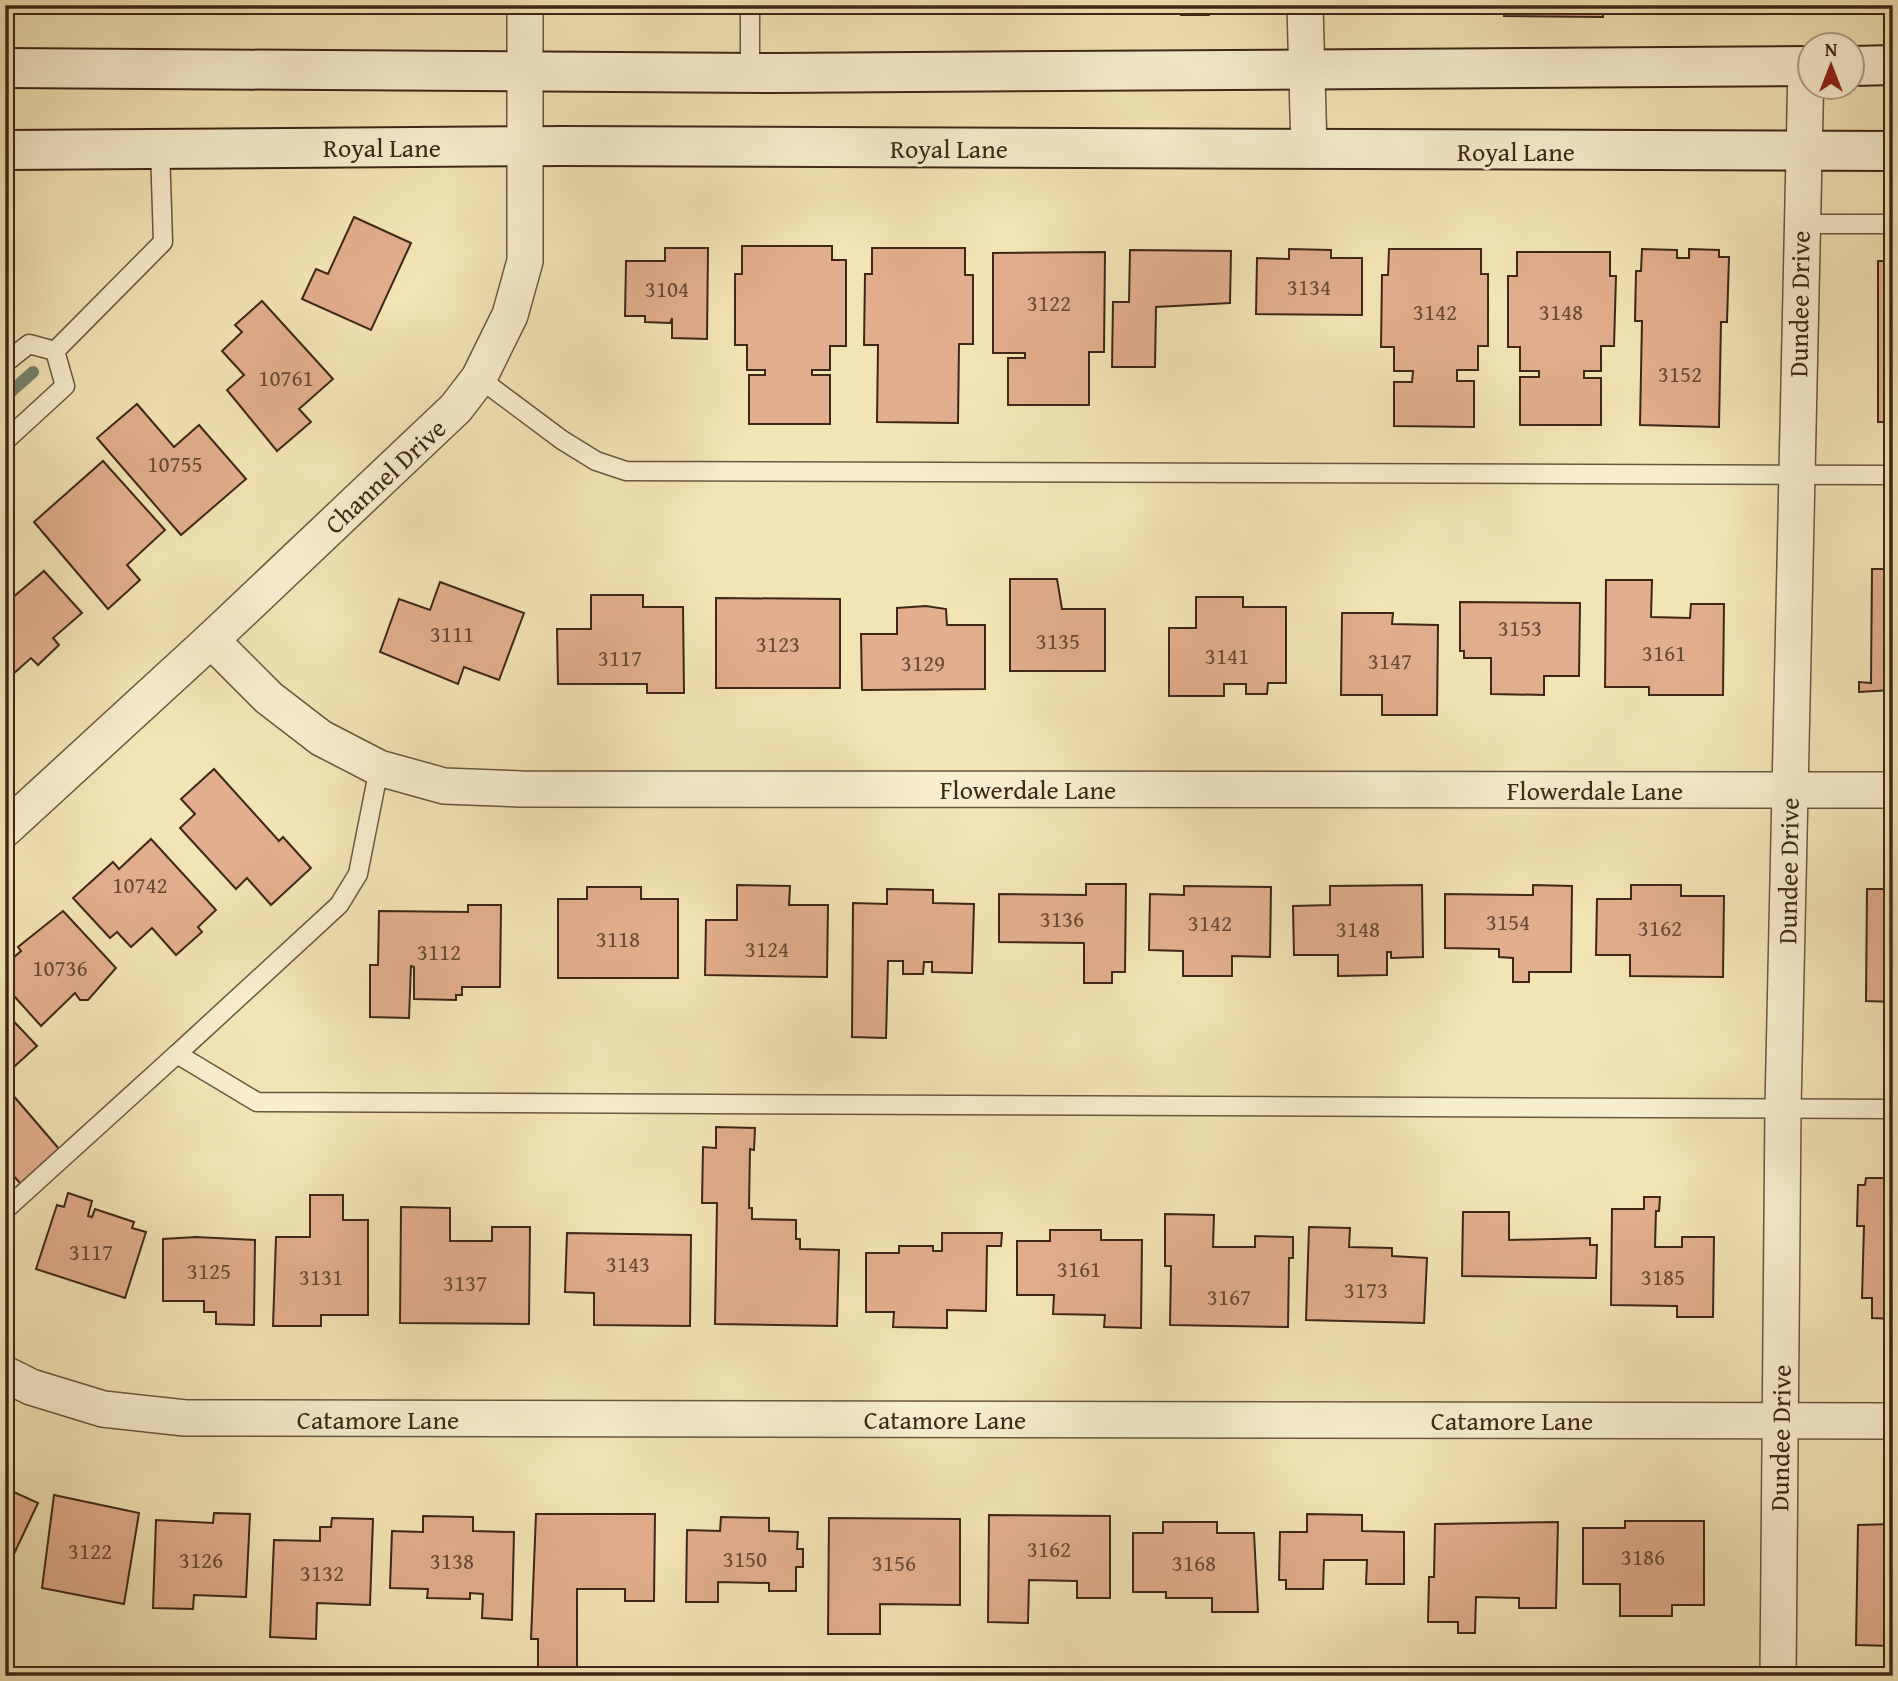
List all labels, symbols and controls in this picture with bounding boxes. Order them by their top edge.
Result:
north arrow [1797,32,1867,102]
text: N [1825,35,1838,63]
street label: Royal Lane [323,128,441,167]
street label: Royal Lane [890,129,1008,168]
street label: Royal Lane [1457,132,1575,171]
street label: Dundee Drive [1778,230,1820,378]
house number: 3134 [1287,270,1331,303]
house number: 3104 [645,272,689,305]
house number: 3122 [1027,286,1071,319]
house number: 3142 [1413,295,1457,328]
house number: 3148 [1539,295,1583,328]
house number: 3152 [1658,357,1702,390]
house number: 10761 [258,361,314,394]
street label: Channel Drive [315,409,455,543]
house number: 10755 [147,447,203,480]
house number: 3153 [1498,611,1542,644]
house number: 3111 [430,617,474,650]
house number: 3135 [1036,624,1080,657]
house number: 3123 [756,627,800,660]
house number: 3161 [1642,636,1686,669]
house number: 3141 [1205,639,1249,672]
house number: 3117 [598,641,642,674]
house number: 3147 [1368,644,1412,677]
house number: 3129 [901,646,945,679]
street label: Flowerdale Lane [940,770,1116,809]
street label: Flowerdale Lane [1507,771,1683,810]
street label: Dundee Drive [1767,797,1809,945]
house number: 10742 [112,868,168,901]
house number: 3136 [1040,902,1084,935]
house number: 3154 [1486,905,1530,938]
house number: 3142 [1188,906,1232,939]
house number: 3162 [1638,911,1682,944]
house number: 3148 [1336,912,1380,945]
house number: 3118 [596,922,640,955]
house number: 3124 [745,932,789,965]
house number: 3112 [417,935,461,968]
house number: 10736 [32,951,88,984]
house number: 3117 [69,1235,113,1268]
house number: 3143 [606,1247,650,1280]
house number: 3161 [1057,1252,1101,1285]
house number: 3125 [187,1254,231,1287]
house number: 3131 [299,1260,343,1293]
house number: 3185 [1641,1260,1685,1293]
house number: 3137 [443,1266,487,1299]
house number: 3173 [1344,1273,1388,1306]
house number: 3167 [1207,1280,1251,1313]
street label: Dundee Drive [1759,1364,1801,1512]
street label: Catamore Lane [297,1400,459,1439]
street label: Catamore Lane [864,1400,1026,1439]
street label: Catamore Lane [1431,1401,1593,1440]
house number: 3162 [1027,1532,1071,1565]
house number: 3122 [68,1534,112,1567]
house number: 3186 [1621,1540,1665,1573]
house number: 3150 [723,1542,767,1575]
house number: 3126 [179,1543,223,1576]
house number: 3138 [430,1544,474,1577]
house number: 3156 [872,1546,916,1579]
house number: 3168 [1172,1546,1216,1579]
house number: 3132 [300,1556,344,1589]

